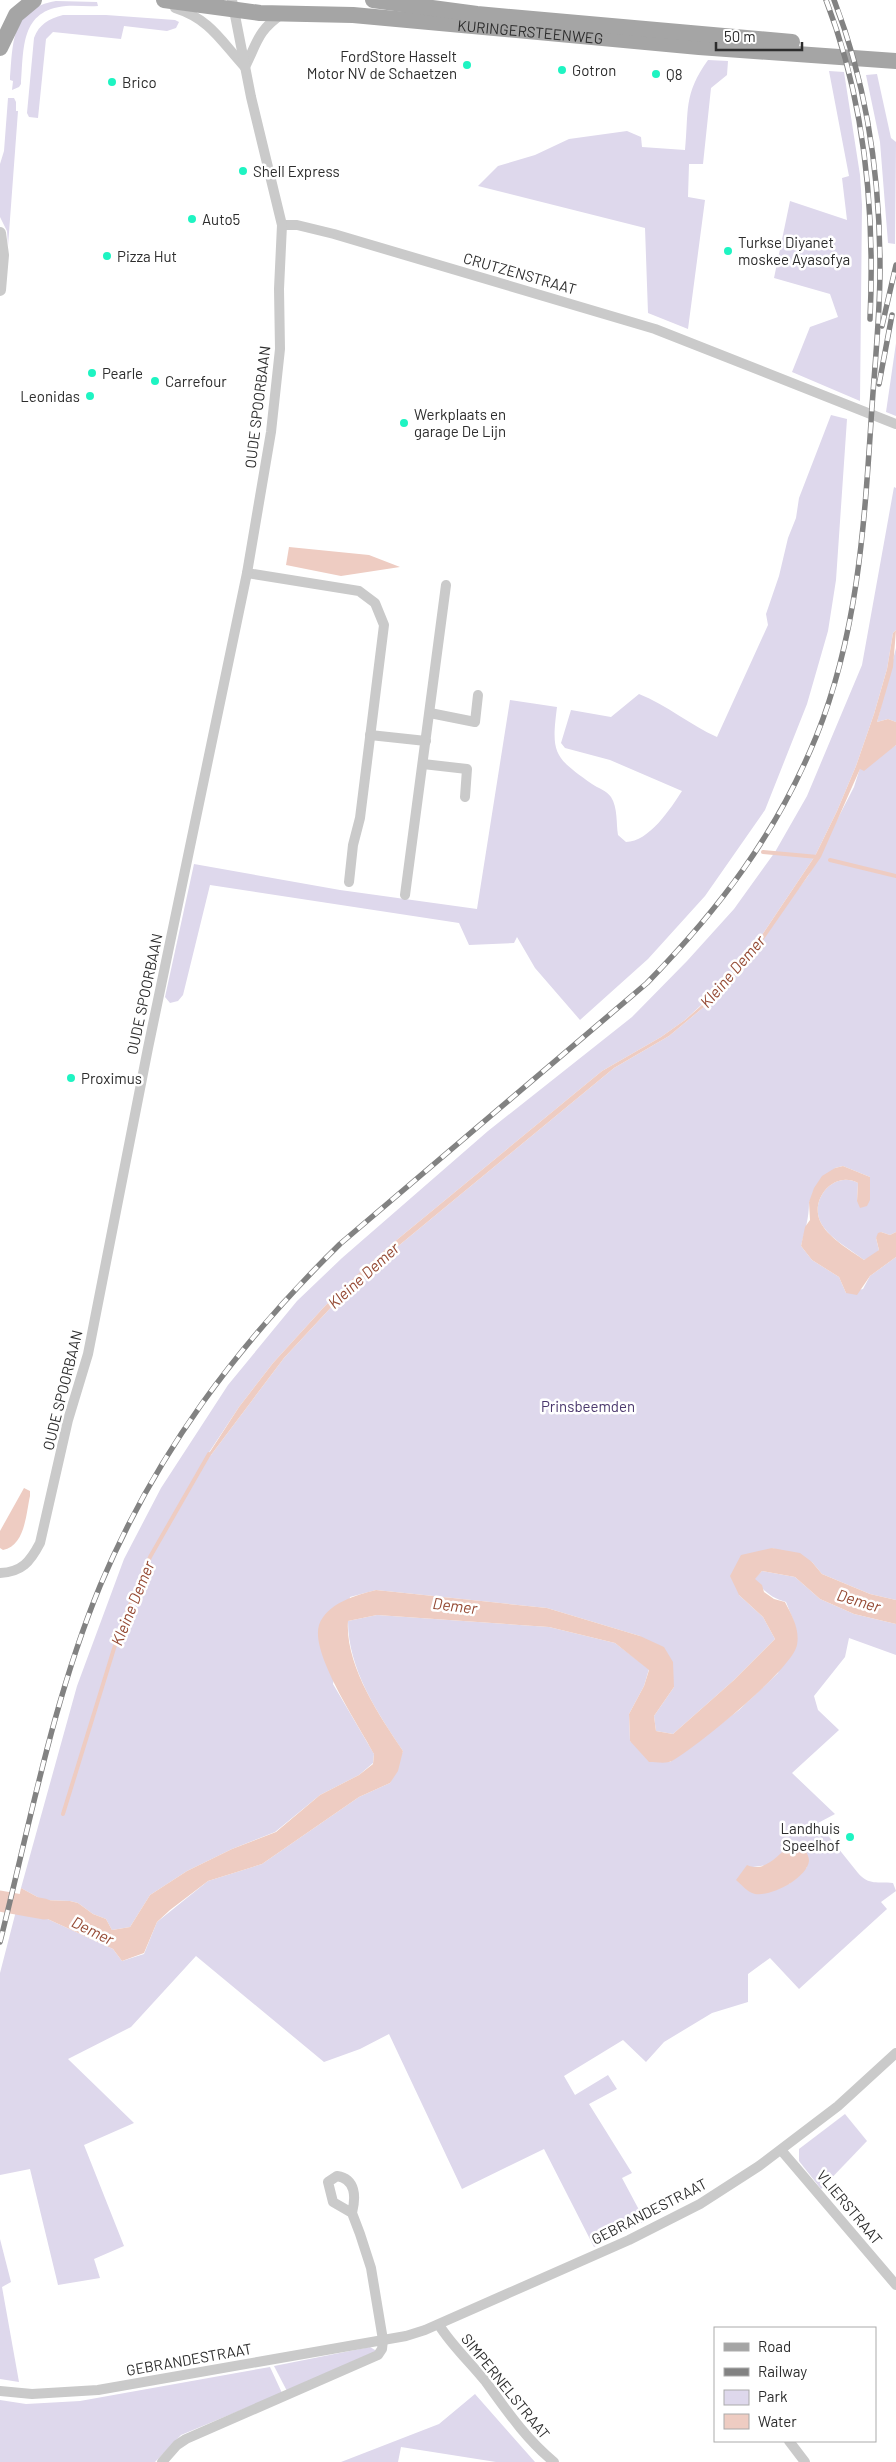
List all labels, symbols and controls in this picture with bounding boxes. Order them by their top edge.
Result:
street label: KURINGERSTEENWEG [457,16,604,47]
scale bar [716,20,802,52]
text: 50 m [724,27,756,45]
place label: FordStore Hasselt Motor NV de Schaetzen [307,47,457,82]
marker: FordStore Hasselt Motor NV de Schaetzen [461,59,473,71]
place label: Gotron [572,61,616,79]
marker: Gotron [556,64,568,76]
place label: Q8 [666,65,682,83]
marker: Q8 [650,68,662,80]
place label: Brico [122,73,157,91]
marker: Brico [106,76,118,88]
place label: Shell Express [253,162,340,180]
marker: Shell Express [237,165,249,177]
place label: Auto5 [202,210,240,228]
marker: Auto5 [186,213,198,225]
place label: Turkse Diyanet moskee Ayasofya [738,233,850,268]
marker: Turkse Diyanet moskee Ayasofya [722,245,734,257]
place label: Pizza Hut [117,247,177,265]
street label: CRUTZENSTRAAT [462,248,578,298]
marker: Pizza Hut [101,250,113,262]
street label: OUDE SPOORBAAN [241,345,273,469]
place label: Pearle [102,364,143,382]
marker: Pearle [86,367,98,379]
place label: Carrefour [165,372,227,390]
marker: Carrefour [149,375,161,387]
place label: Leonidas [20,387,80,405]
marker: Leonidas [84,390,96,402]
place label: Werkplaats en garage De Lijn [414,405,506,440]
marker: Werkplaats en garage De Lijn [398,417,410,429]
water label: Kleine Demer [695,930,769,1011]
street label: OUDE SPOORBAAN [122,932,166,1056]
place label: Proximus [81,1069,142,1087]
marker: Proximus [65,1072,77,1084]
water label: Kleine Demer [323,1237,404,1312]
street label: OUDE SPOORBAAN [38,1328,86,1452]
park label: Prinsbeemden [541,1397,635,1415]
water label: Kleine Demer [106,1557,158,1648]
water label: Demer [835,1584,884,1616]
water label: Demer [432,1593,480,1617]
place label: Landhuis Speelhof [780,1819,840,1854]
marker: Landhuis Speelhof [844,1831,856,1843]
water label: Demer [69,1912,118,1949]
street label: VLIERSTRAAT [814,2166,886,2248]
street label: GEBRANDESTRAAT [588,2174,710,2248]
legend [714,2327,876,2442]
street label: SIMPERNELSTRAAT [458,2330,554,2442]
text: Road [758,2337,791,2355]
street label: GEBRANDESTRAAT [125,2339,253,2379]
text: Railway [758,2362,807,2380]
text: Park [758,2387,788,2405]
text: Water [758,2412,797,2430]

